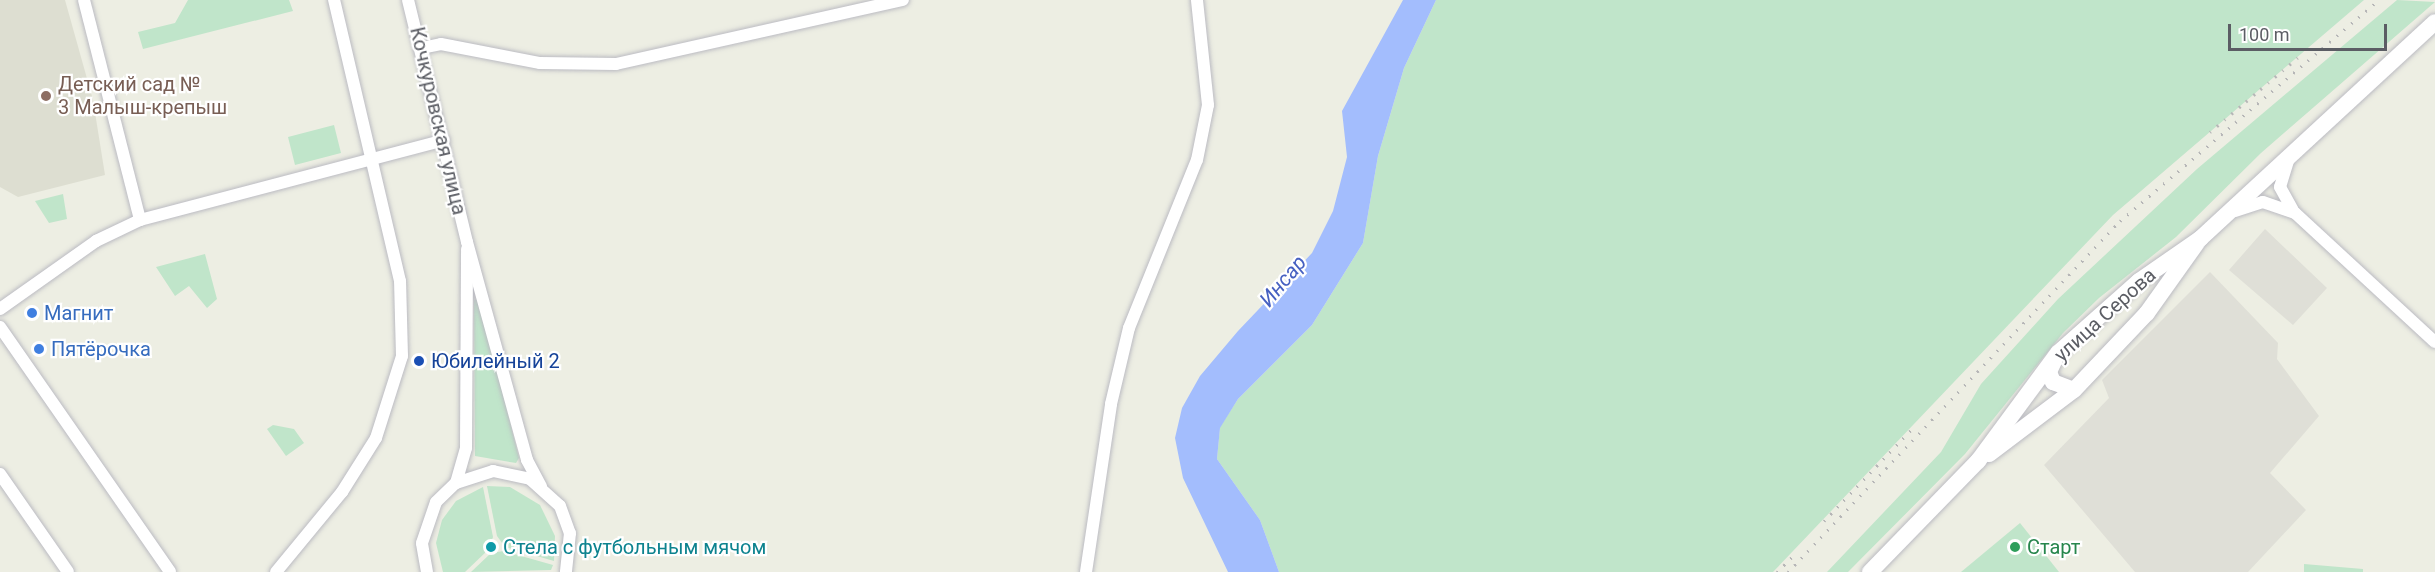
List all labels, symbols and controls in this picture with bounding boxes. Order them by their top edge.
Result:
scale bar [2231,12,2390,50]
text: 100 m [2239,24,2290,45]
street label: Кочкуровская улица [405,25,471,217]
place label: Детский сад № 3 Малыш-крепыш [58,72,227,119]
marker: Детский сад № 3 Малыш-крепыш [39,89,53,103]
water label: Инсар [1254,250,1312,312]
street label: улица Серова [2049,263,2161,367]
place label: Магнит [44,301,113,325]
marker: Магнит [25,306,39,320]
place label: Пятёрочка [51,337,151,361]
marker: Пятёрочка [32,342,46,356]
place label: Юбилейный 2 [431,349,560,373]
marker: Юбилейный 2 [412,354,426,368]
place label: Стела с футбольным мячом [503,535,766,559]
place label: Старт [2027,535,2080,559]
marker: Стела с футбольным мячом [484,540,498,554]
marker: Старт [2008,540,2022,554]

